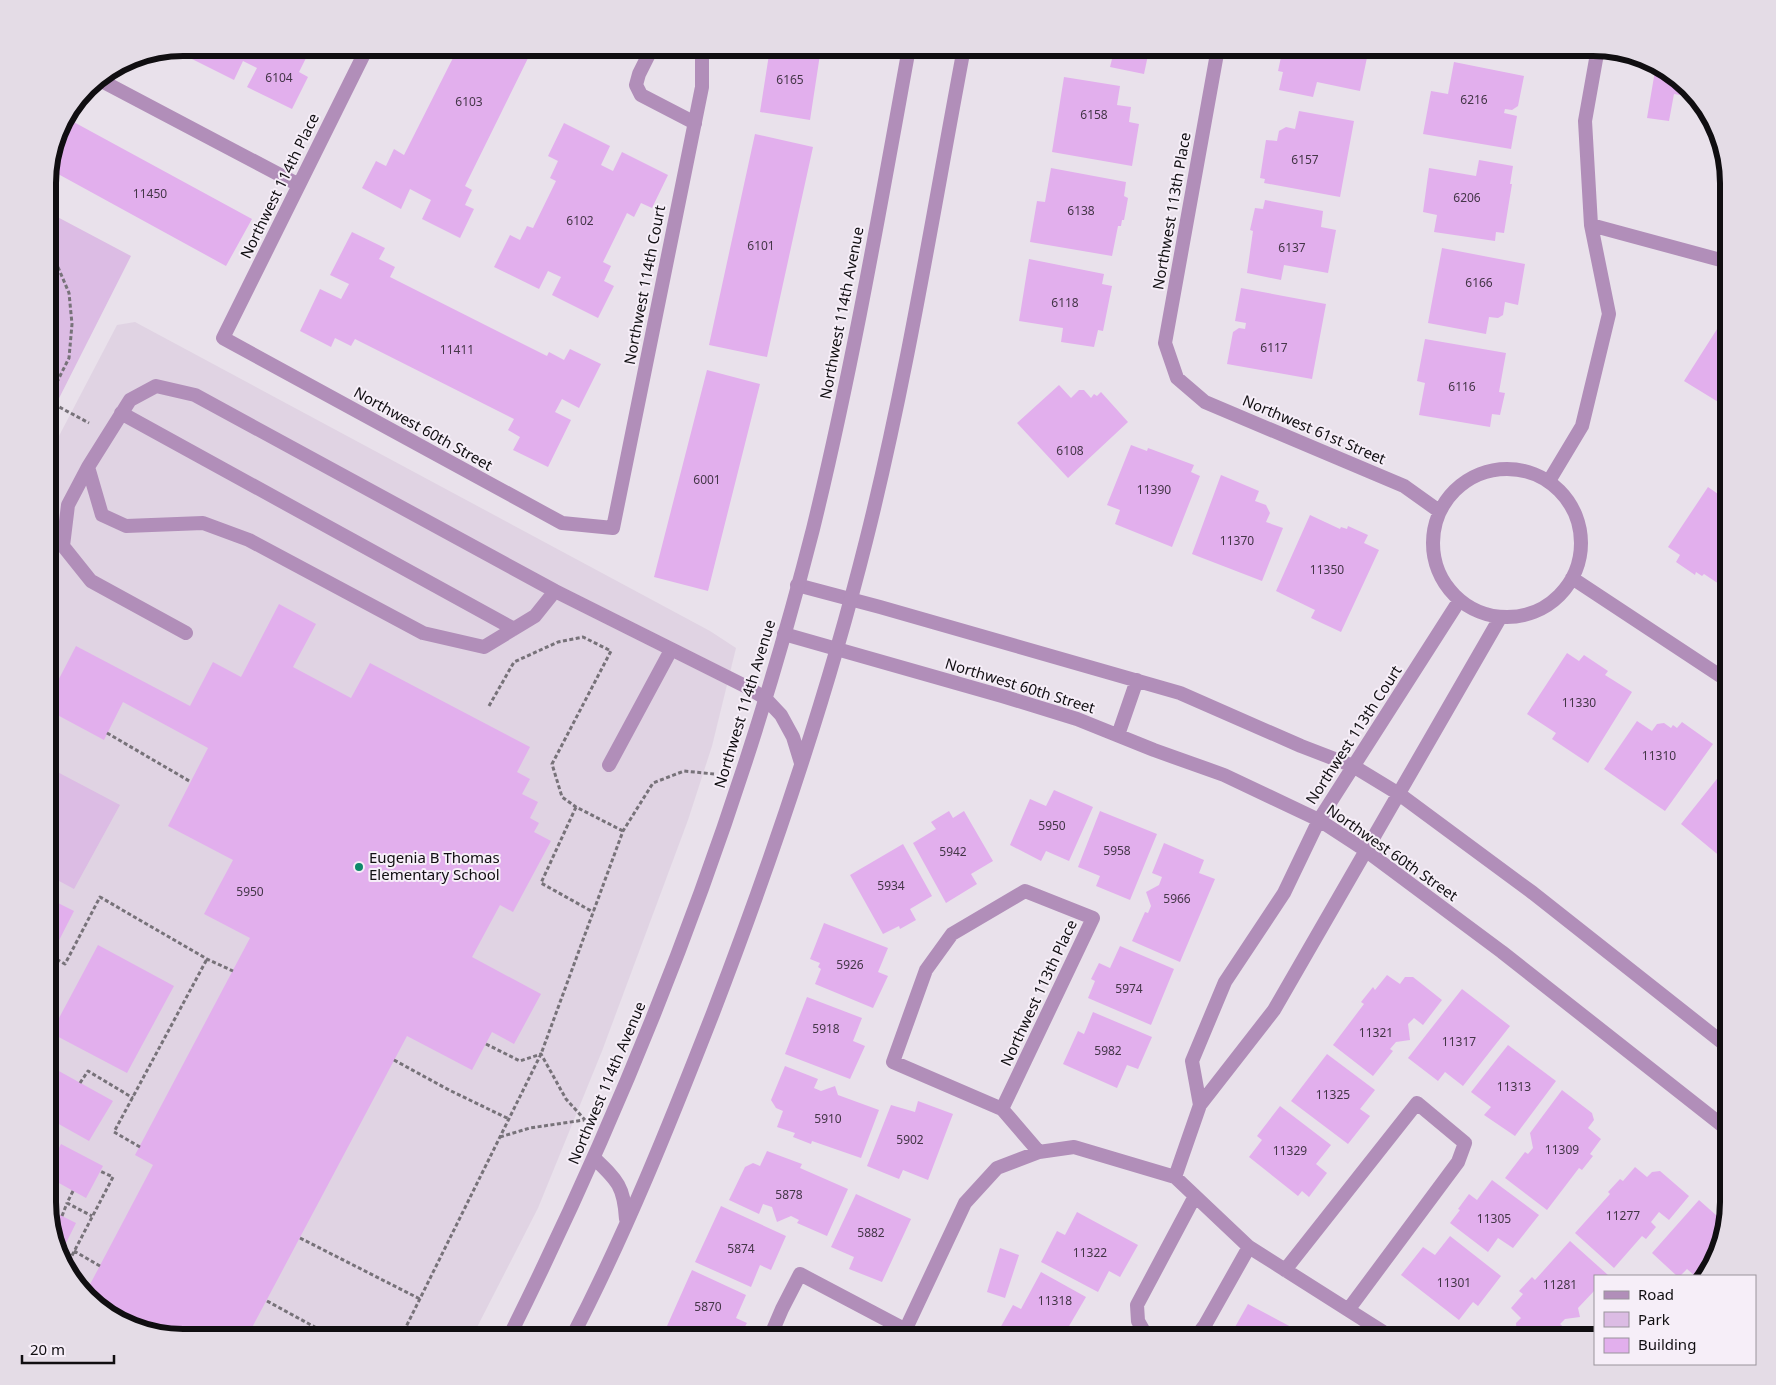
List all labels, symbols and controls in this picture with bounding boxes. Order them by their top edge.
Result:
house number: 6104 [265,69,293,86]
house number: 6165 [776,71,804,88]
house number: 6216 [1460,91,1488,108]
house number: 6103 [455,93,483,110]
house number: 6158 [1080,106,1108,123]
street label: Northwest 114th Place [235,110,323,262]
street label: Northwest 113th Place [1147,131,1195,291]
house number: 6157 [1291,151,1319,168]
house number: 11450 [133,185,167,202]
house number: 6206 [1453,189,1481,206]
house number: 6138 [1067,202,1095,219]
street label: Northwest 114th Court [619,203,669,366]
house number: 6102 [566,212,594,229]
street label: Northwest 114th Avenue [814,225,868,401]
house number: 6101 [747,237,775,254]
house number: 6137 [1278,239,1306,256]
house number: 6166 [1465,274,1493,291]
house number: 6118 [1051,294,1079,311]
house number: 6117 [1260,339,1288,356]
house number: 11411 [440,341,474,358]
house number: 6116 [1448,378,1476,395]
street label: Northwest 60th Street [351,382,497,475]
street label: Northwest 61st Street [1240,390,1390,469]
house number: 6108 [1056,442,1084,459]
house number: 6001 [693,471,721,488]
house number: 11390 [1137,481,1171,498]
house number: 11370 [1220,532,1254,549]
house number: 11350 [1310,561,1344,578]
street label: Northwest 114th Avenue [709,617,779,790]
street label: Northwest 60th Street [943,653,1098,718]
street label: Northwest 113th Court [1301,661,1406,808]
house number: 11330 [1562,694,1596,711]
house number: 11310 [1642,747,1676,764]
street label: Northwest 60th Street [1323,799,1463,905]
house number: 5950 [1038,817,1066,834]
house number: 5958 [1103,842,1131,859]
house number: 5942 [939,843,967,860]
place label: Eugenia B Thomas Elementary School [369,847,500,884]
marker: Eugenia B Thomas Elementary School [353,861,365,873]
house number: 5934 [877,877,905,894]
house number: 5950 [236,883,264,900]
house number: 5966 [1163,890,1191,907]
street label: Northwest 113th Place [995,916,1081,1069]
house number: 5926 [836,956,864,973]
house number: 5974 [1115,980,1143,997]
street label: Northwest 114th Avenue [563,998,649,1167]
house number: 5918 [812,1020,840,1037]
house number: 11321 [1359,1024,1393,1041]
house number: 11317 [1442,1033,1476,1050]
house number: 5982 [1094,1042,1122,1059]
house number: 11313 [1497,1078,1531,1095]
house number: 11325 [1316,1086,1350,1103]
house number: 5910 [814,1110,842,1127]
house number: 5902 [896,1131,924,1148]
house number: 11309 [1545,1141,1579,1158]
house number: 11329 [1273,1142,1307,1159]
house number: 5878 [775,1186,803,1203]
house number: 11277 [1606,1207,1640,1224]
house number: 11305 [1477,1210,1511,1227]
house number: 5882 [857,1224,885,1241]
house number: 5874 [727,1240,755,1257]
house number: 11322 [1073,1244,1107,1261]
house number: 11301 [1437,1274,1471,1291]
legend [1594,1275,1756,1365]
house number: 11281 [1543,1276,1577,1293]
text: Road [1638,1284,1674,1304]
house number: 11318 [1038,1292,1072,1309]
house number: 5870 [694,1298,722,1315]
text: Park [1638,1309,1670,1329]
scale bar [22,1332,115,1364]
text: Building [1638,1334,1696,1354]
text: 20 m [30,1339,65,1359]

